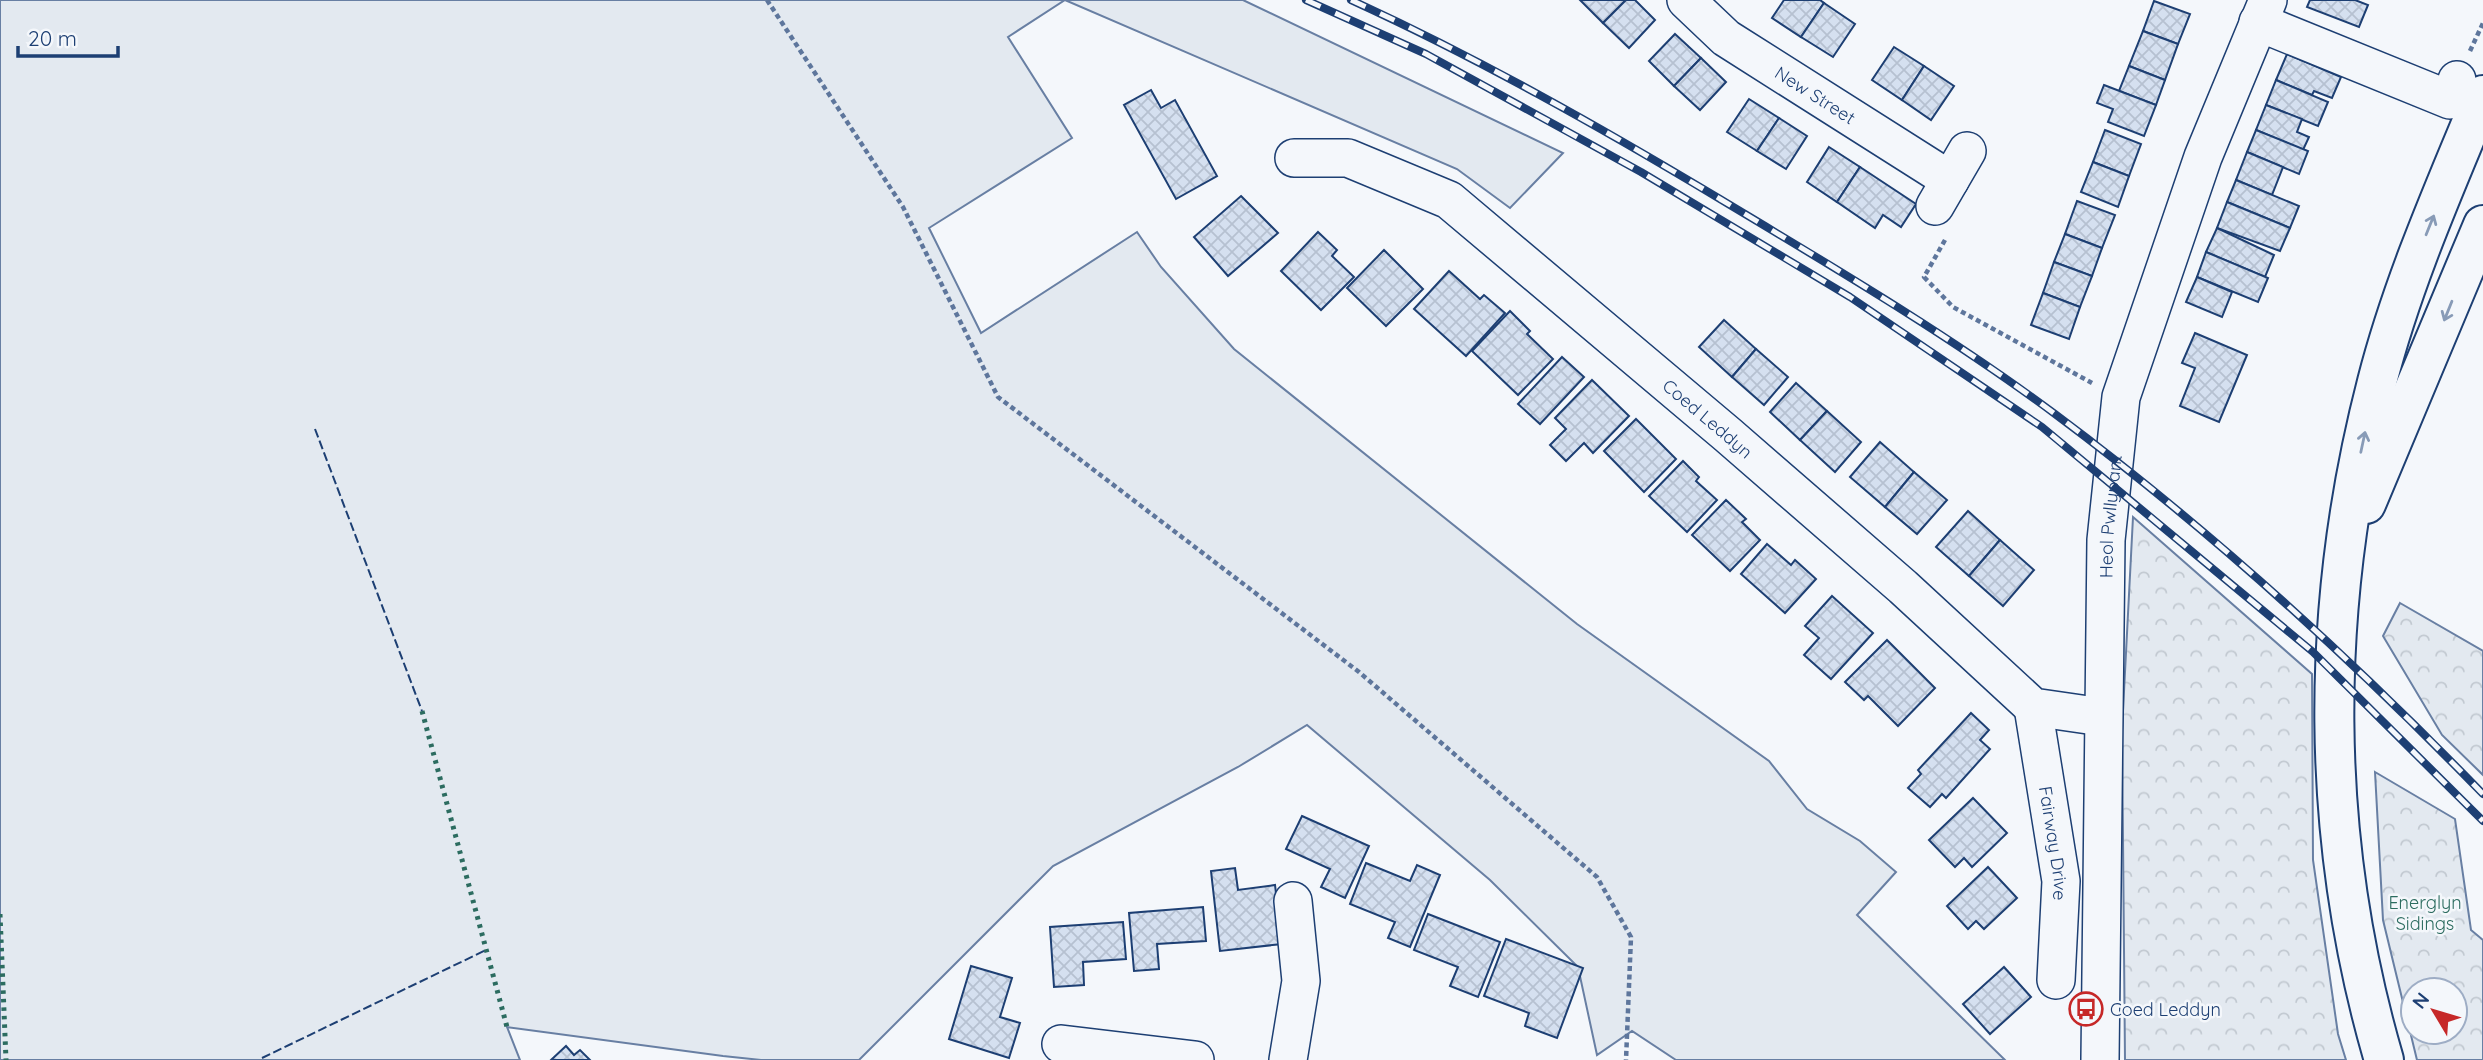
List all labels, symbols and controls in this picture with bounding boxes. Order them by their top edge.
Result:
scale bar [18,14,117,58]
text: 20 m [28,25,77,51]
street label: New Street [1771,61,1860,129]
one-way arrow [2425,215,2438,236]
one-way arrow [2441,300,2454,322]
street label: Coed Leddyn [1658,374,1758,463]
one-way arrow [2356,431,2370,454]
street label: Heol Pwllypant [2094,453,2126,578]
street label: Fairway Drive [2034,784,2072,901]
park label: Energlyn Sidings [2388,891,2462,935]
north arrow [2399,976,2469,1046]
text: N [2407,988,2434,1013]
bus stop icon: Coed Leddyn [2067,990,2105,1028]
place label: Coed Leddyn [2110,998,2221,1021]

